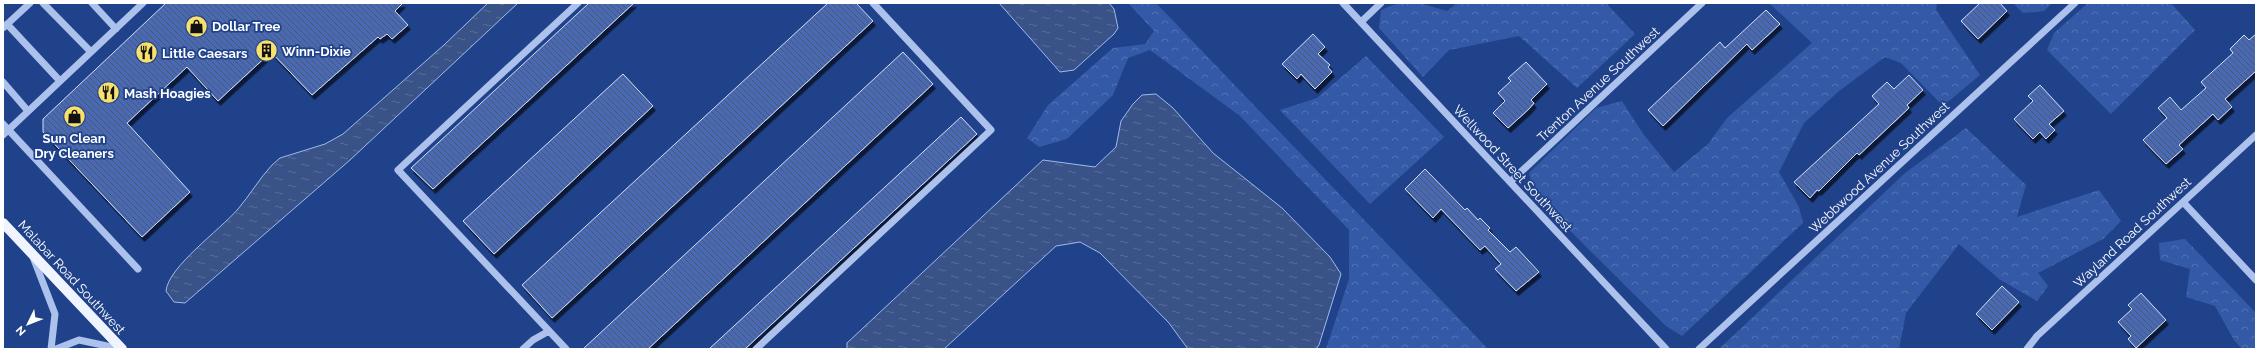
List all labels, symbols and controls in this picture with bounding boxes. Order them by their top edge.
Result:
shop icon: Dollar Tree [183,13,209,39]
place label: Dollar Tree [212,19,281,34]
street label: Trenton Avenue Southwest [1534,23,1663,145]
building icon: Winn-Dixie [254,38,280,64]
restaurant icon: Little Caesars [134,40,160,66]
place label: Winn-Dixie [282,44,351,59]
place label: Little Caesars [162,46,248,61]
restaurant icon: Mash Hoagies [96,80,122,106]
place label: Mash Hoagies [124,86,211,101]
street label: Webbwood Avenue Southwest [1806,98,1953,236]
street label: Wellwood Street Southwest [1450,102,1576,235]
shop icon: Sun Clean Dry Cleaners [61,103,87,129]
place label: Sun Clean Dry Cleaners [34,131,114,161]
street label: Wayland Road Southwest [2071,174,2194,291]
street label: Malabar Road Southwest [15,217,129,338]
north arrow [8,304,48,344]
text: N [13,323,29,338]

